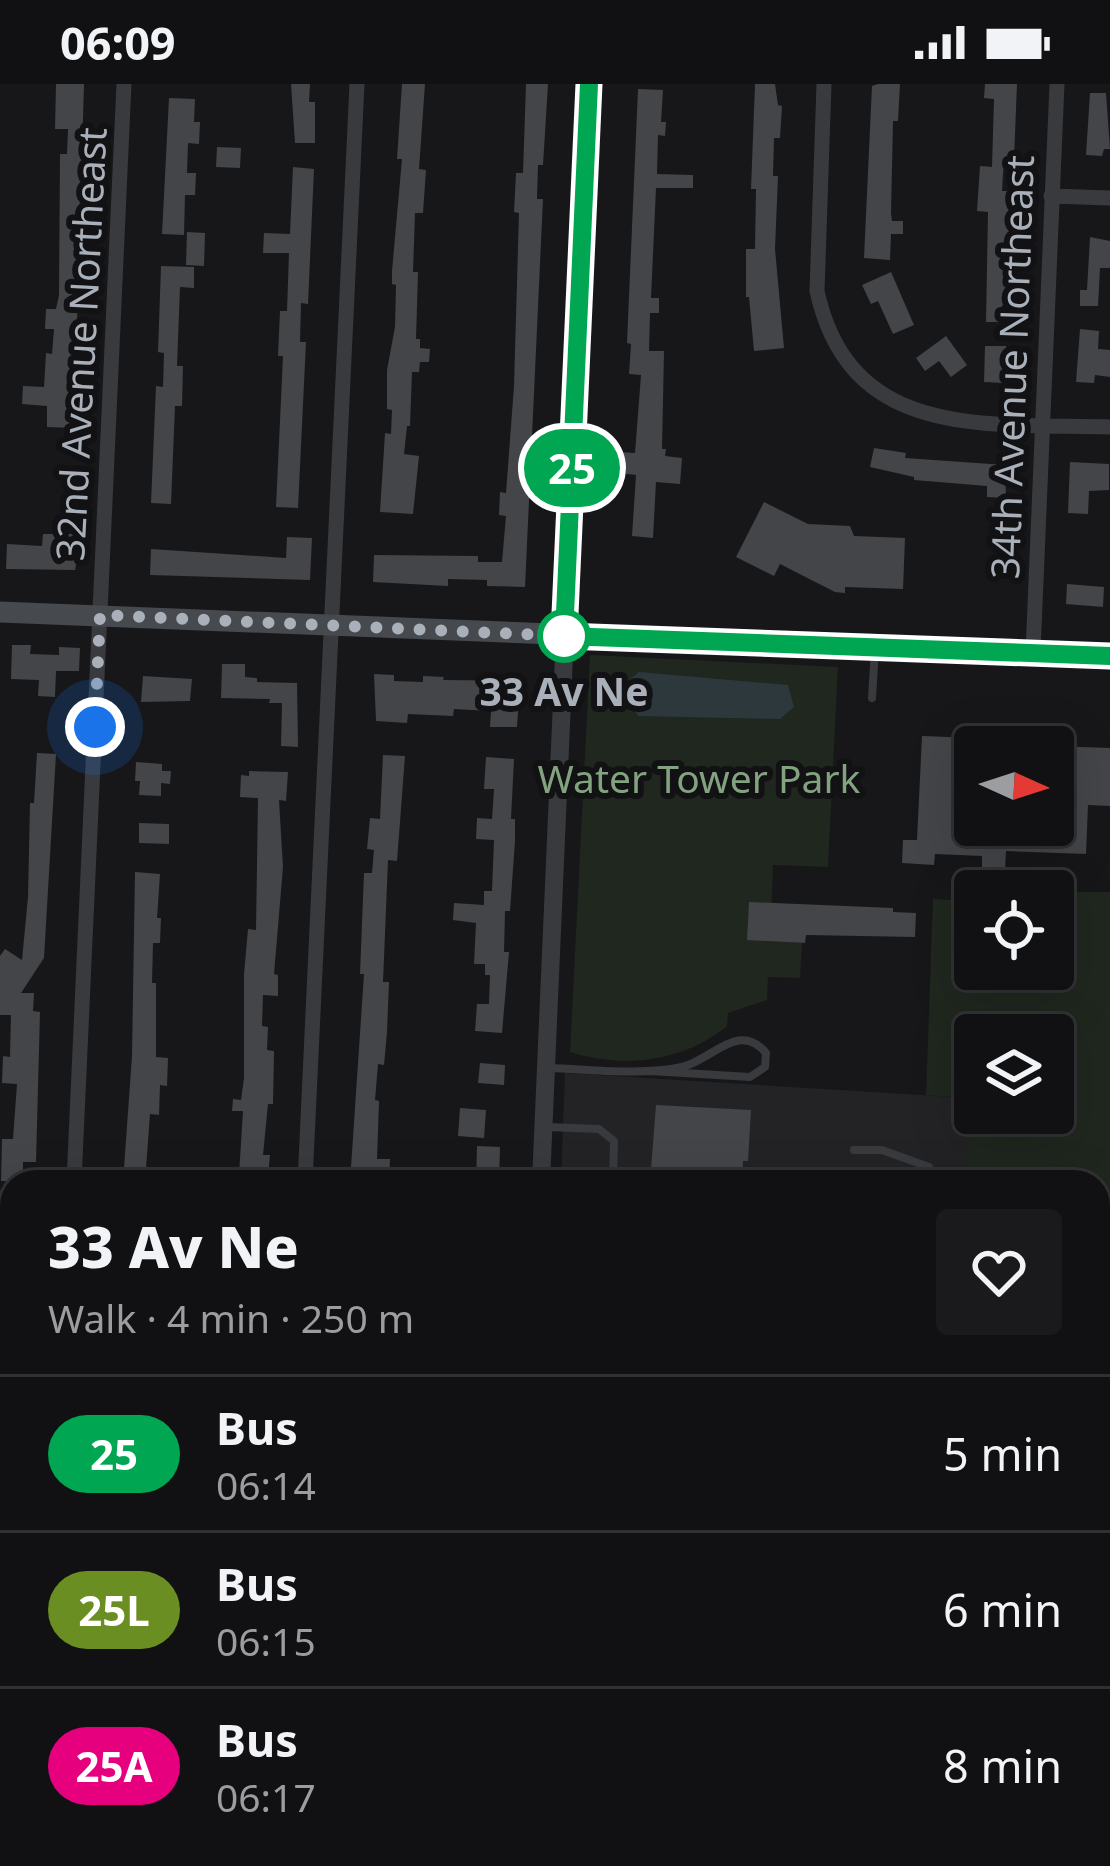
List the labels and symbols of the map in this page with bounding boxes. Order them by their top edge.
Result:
street label: 32nd Avenue Northeast [42,126,118,562]
street label: 34th Avenue Northeast [977,154,1045,580]
line badge: 25 [518,429,626,507]
marker: 33 Av Ne [539,611,589,661]
place label: 33 Av Ne [479,664,649,717]
your location [65,697,125,757]
north arrow [954,726,1074,846]
park label: Water Tower Park [538,751,861,804]

